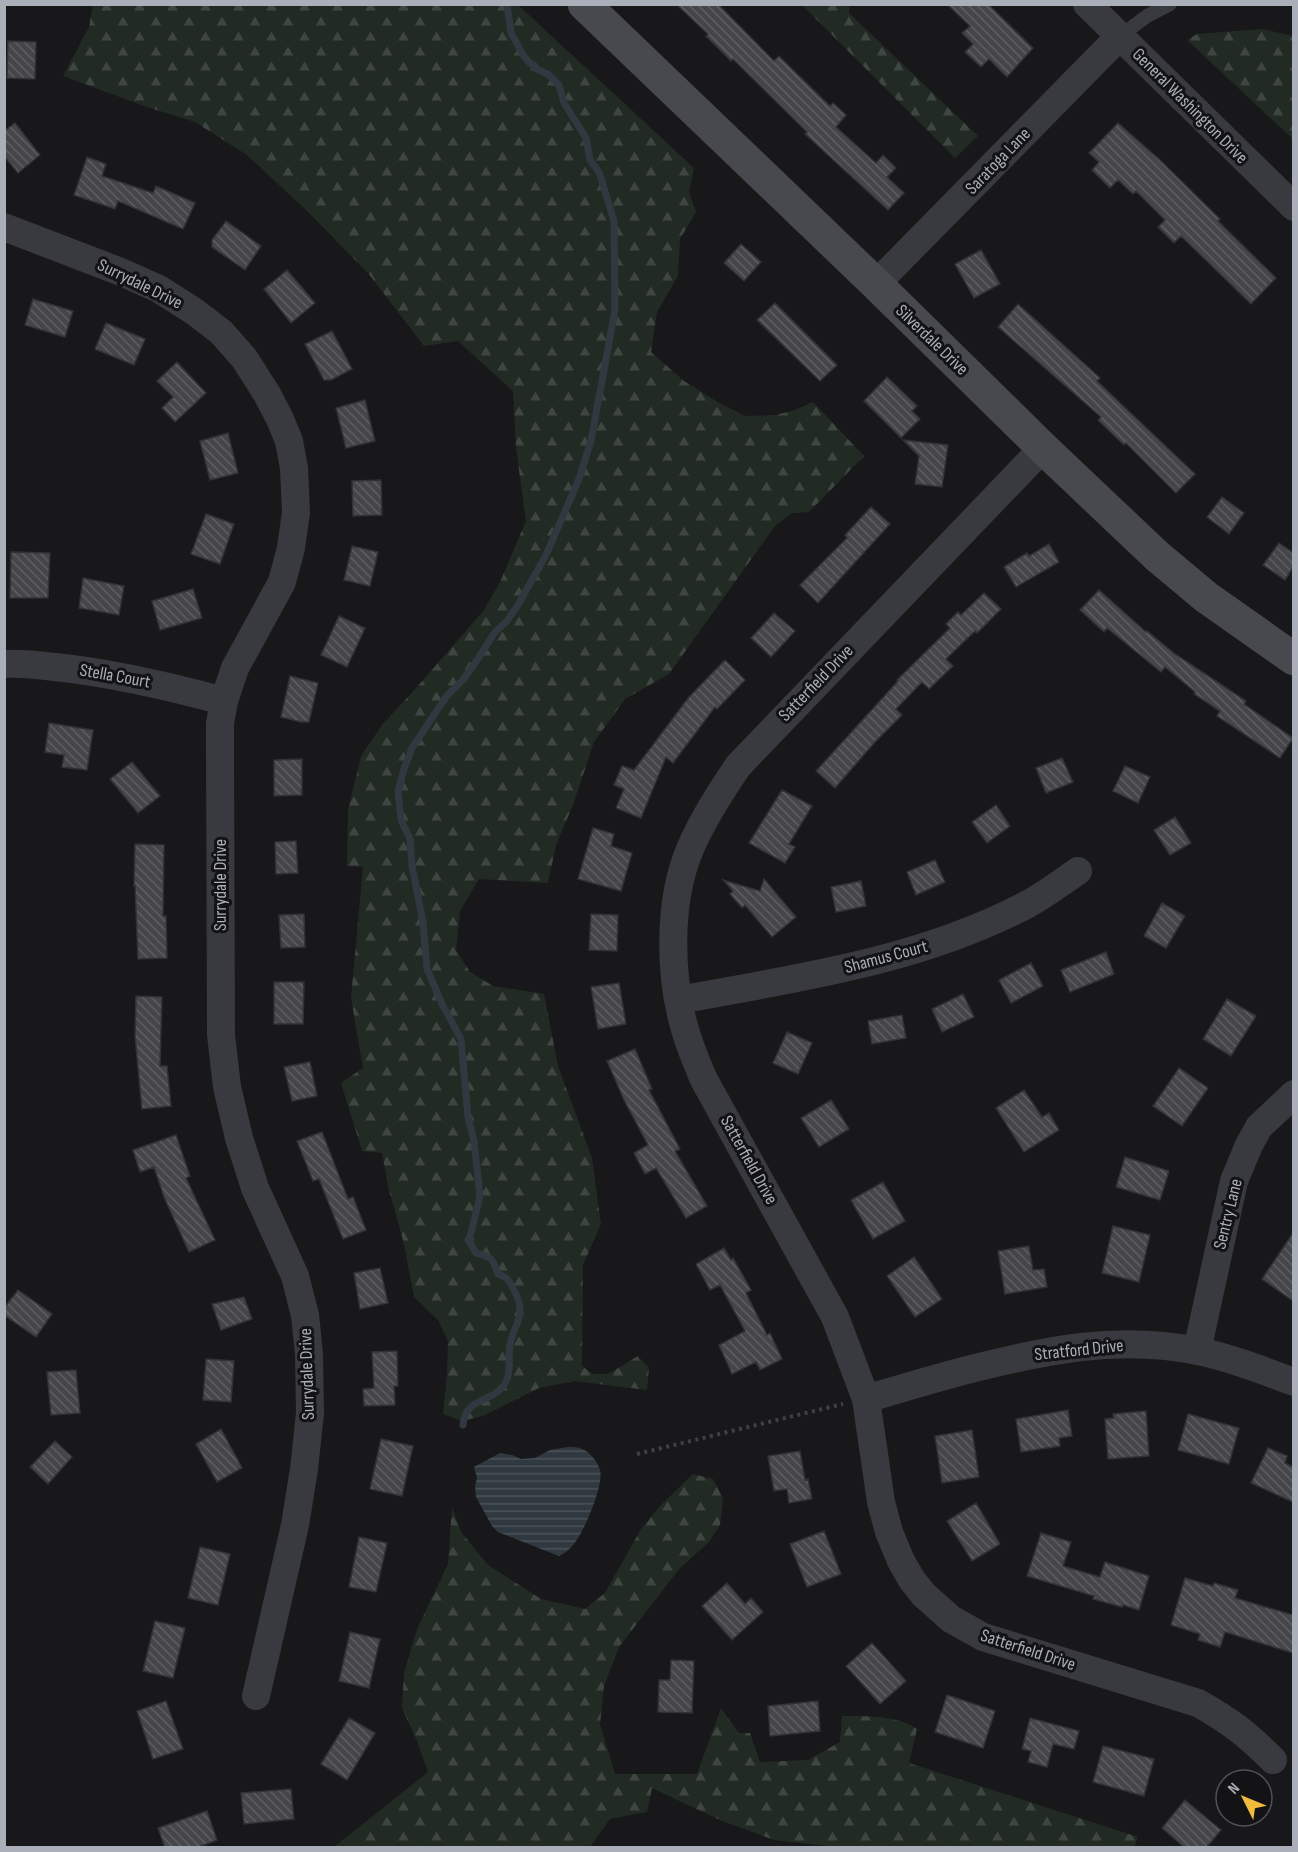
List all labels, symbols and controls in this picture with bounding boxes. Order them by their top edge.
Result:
street label: General Washington Drive [1128,44,1252,168]
street label: Saratoga Lane [961,123,1035,199]
street label: Surrydale Drive [94,254,186,314]
street label: Silverdale Drive [891,300,973,380]
street label: Satterfield Drive [774,640,858,726]
street label: Stella Court [78,659,152,693]
street label: Surrydale Drive [210,839,231,931]
street label: Shamus Court [842,936,930,978]
street label: Satterfield Drive [716,1112,782,1208]
street label: Sentry Lane [1209,1177,1247,1251]
street label: Surrydale Drive [295,1328,319,1420]
street label: Stratford Drive [1033,1335,1125,1365]
street label: Satterfield Drive [978,1625,1078,1675]
north arrow [1214,1768,1274,1828]
text: N [1224,1779,1244,1798]

